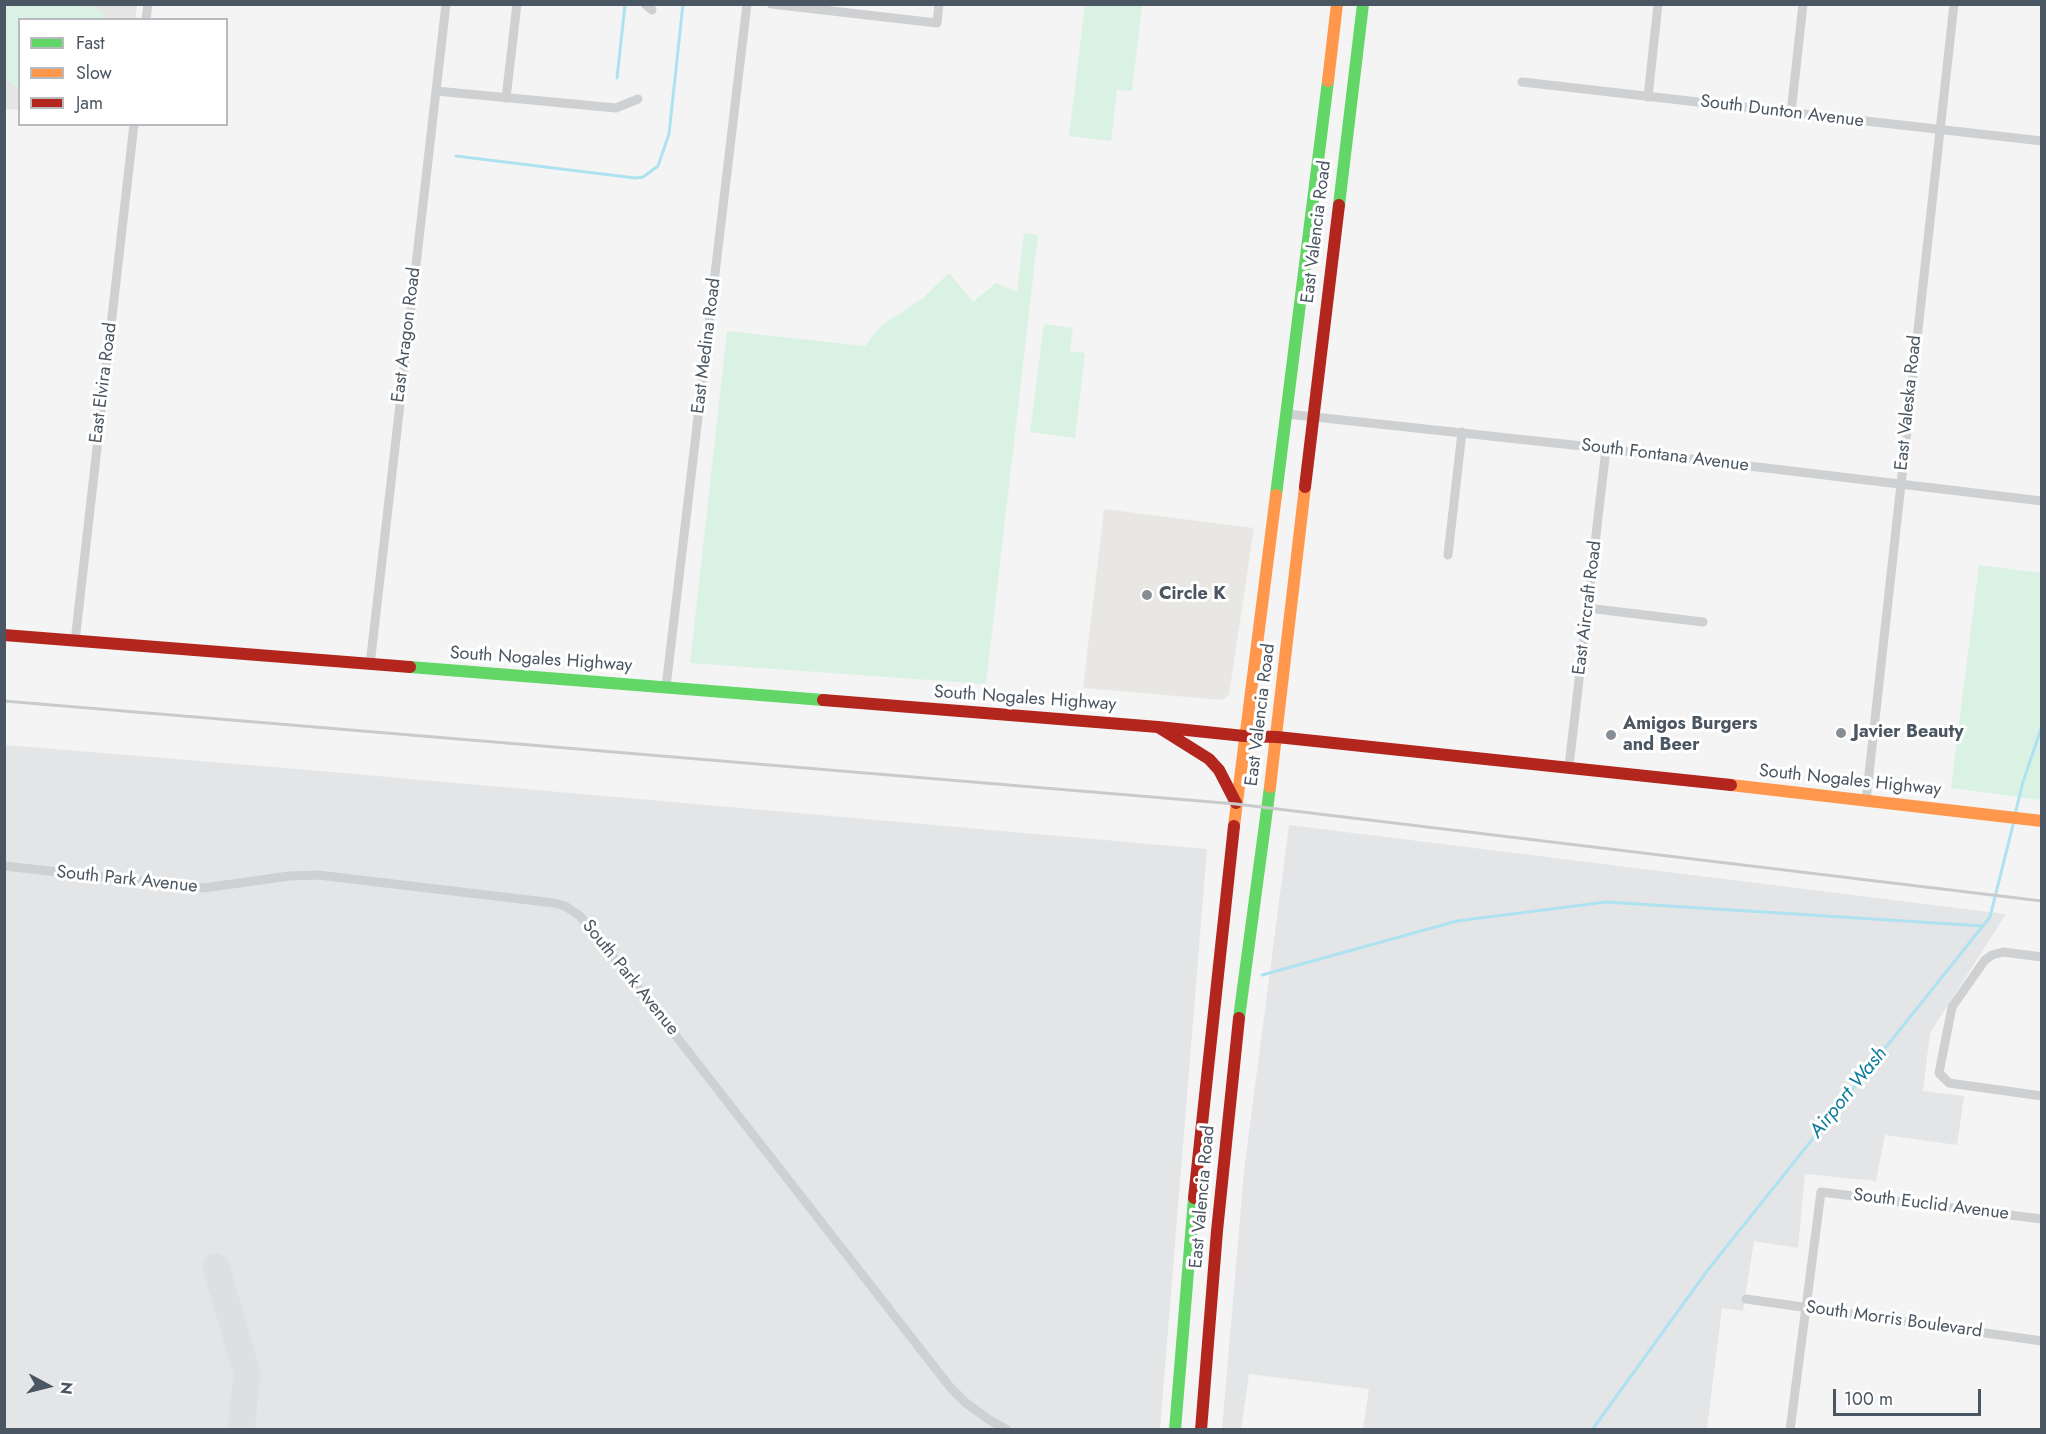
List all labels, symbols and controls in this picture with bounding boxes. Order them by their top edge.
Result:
legend [18,18,228,126]
text: Fast [76,30,105,56]
text: Slow [76,60,112,86]
text: Jam [76,90,103,116]
street label: South Dunton Avenue [1699,91,1865,133]
street label: East Valencia Road [1298,160,1336,304]
street label: East Aragon Road [388,266,426,404]
street label: East Medina Road [688,277,726,415]
street label: East Elvira Road [86,322,122,444]
street label: East Valeska Road [1891,334,1927,472]
street label: South Fontana Avenue [1580,435,1750,477]
street label: East Aircraft Road [1569,540,1607,676]
place label: Circle K [1159,584,1226,606]
marker: Circle K [1140,588,1154,602]
street label: South Nogales Highway [449,643,633,677]
street label: East Valencia Road [1242,643,1280,787]
street label: South Nogales Highway [933,682,1117,716]
place label: Amigos Burgers and Beer [1623,714,1757,756]
place label: Javier Beauty [1853,722,1964,744]
marker: Javier Beauty [1834,726,1848,740]
marker: Amigos Burgers and Beer [1604,728,1618,742]
street label: South Nogales Highway [1758,761,1942,801]
street label: South Park Avenue [55,862,199,898]
street label: South Park Avenue [577,916,683,1040]
water label: Airport Wash [1805,1043,1893,1143]
street label: East Valencia Road [1186,1125,1220,1269]
street label: South Euclid Avenue [1852,1185,2010,1225]
street label: South Morris Boulevard [1804,1297,1984,1343]
north arrow [18,1356,78,1416]
scale bar [1836,1377,1984,1415]
text: N [54,1381,79,1396]
text: 100 m [1844,1386,1893,1412]

